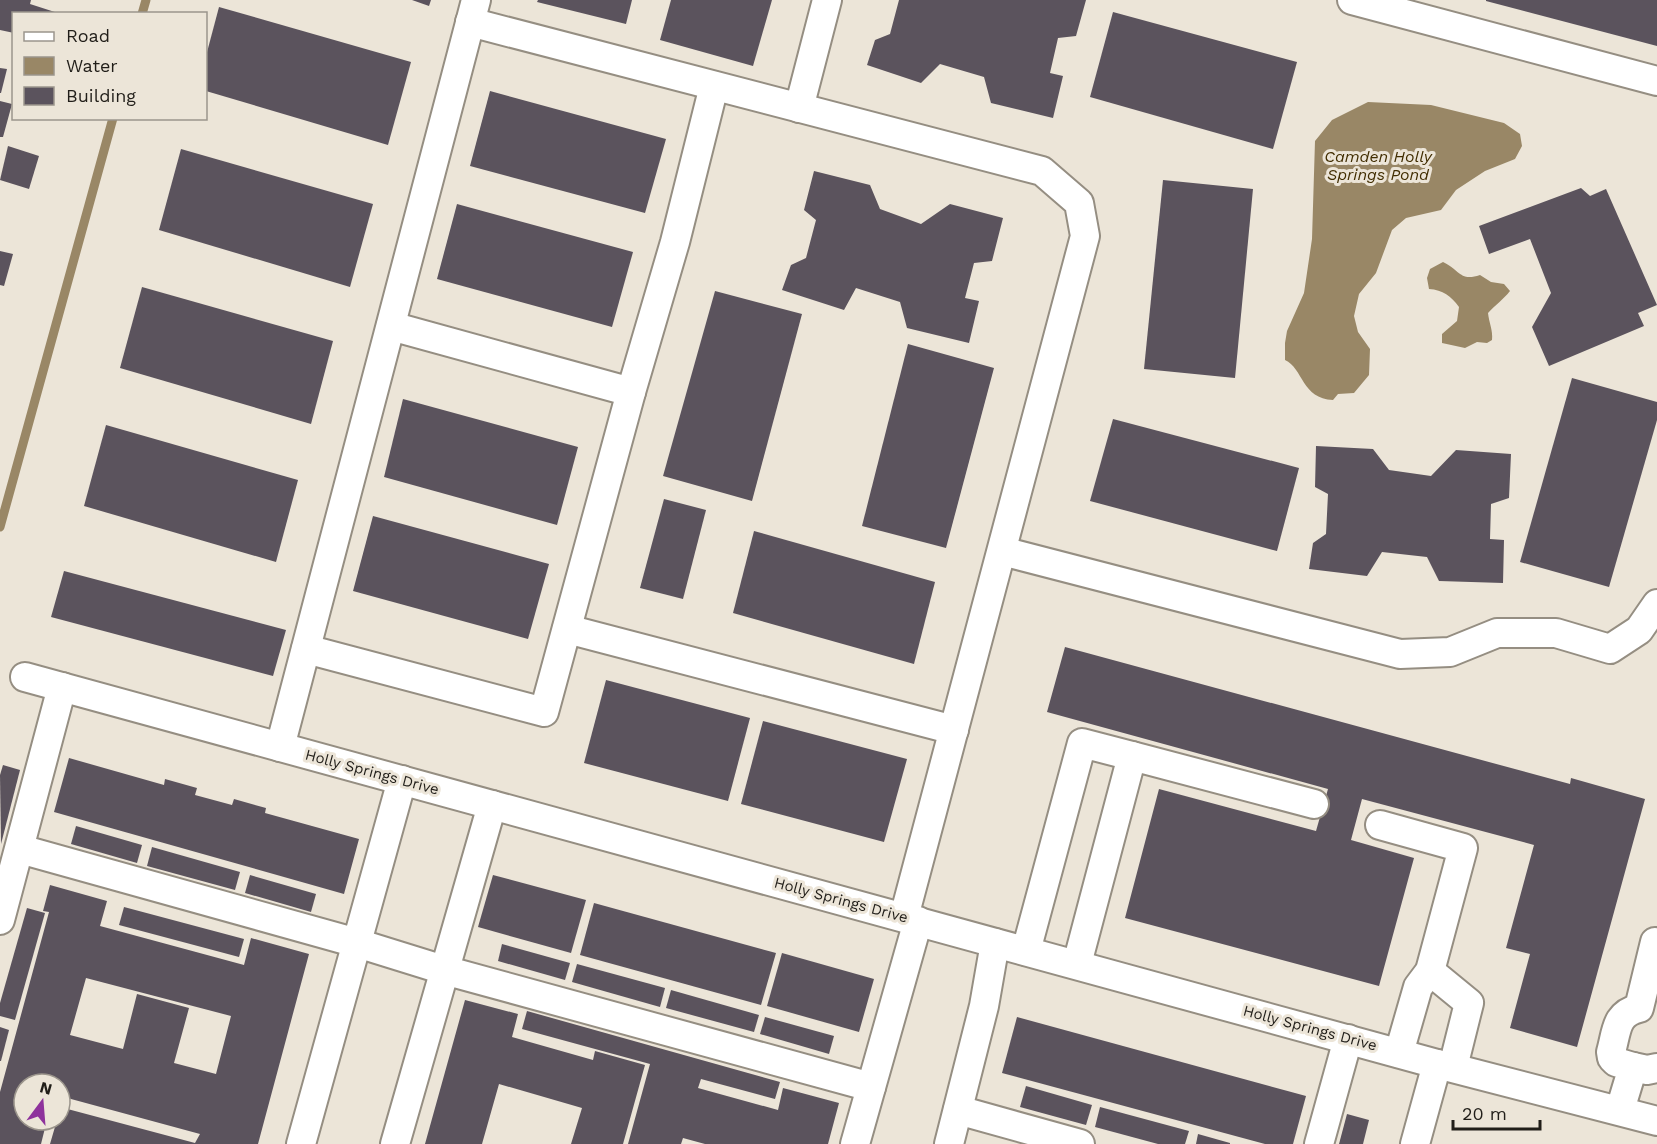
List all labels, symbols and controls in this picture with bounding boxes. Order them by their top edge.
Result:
legend [12,12,207,120]
text: Road [66,25,110,46]
text: Water [66,55,118,76]
text: Building [66,85,136,106]
water label: Camden Holly Springs Pond [1324,147,1433,184]
street label: Holly Springs Drive [303,745,441,799]
street label: Holly Springs Drive [772,873,910,927]
street label: Holly Springs Drive [1241,1001,1379,1055]
north arrow [12,1072,72,1132]
text: N [38,1077,54,1099]
scale bar [1453,1093,1540,1131]
text: 20 m [1462,1103,1507,1124]

